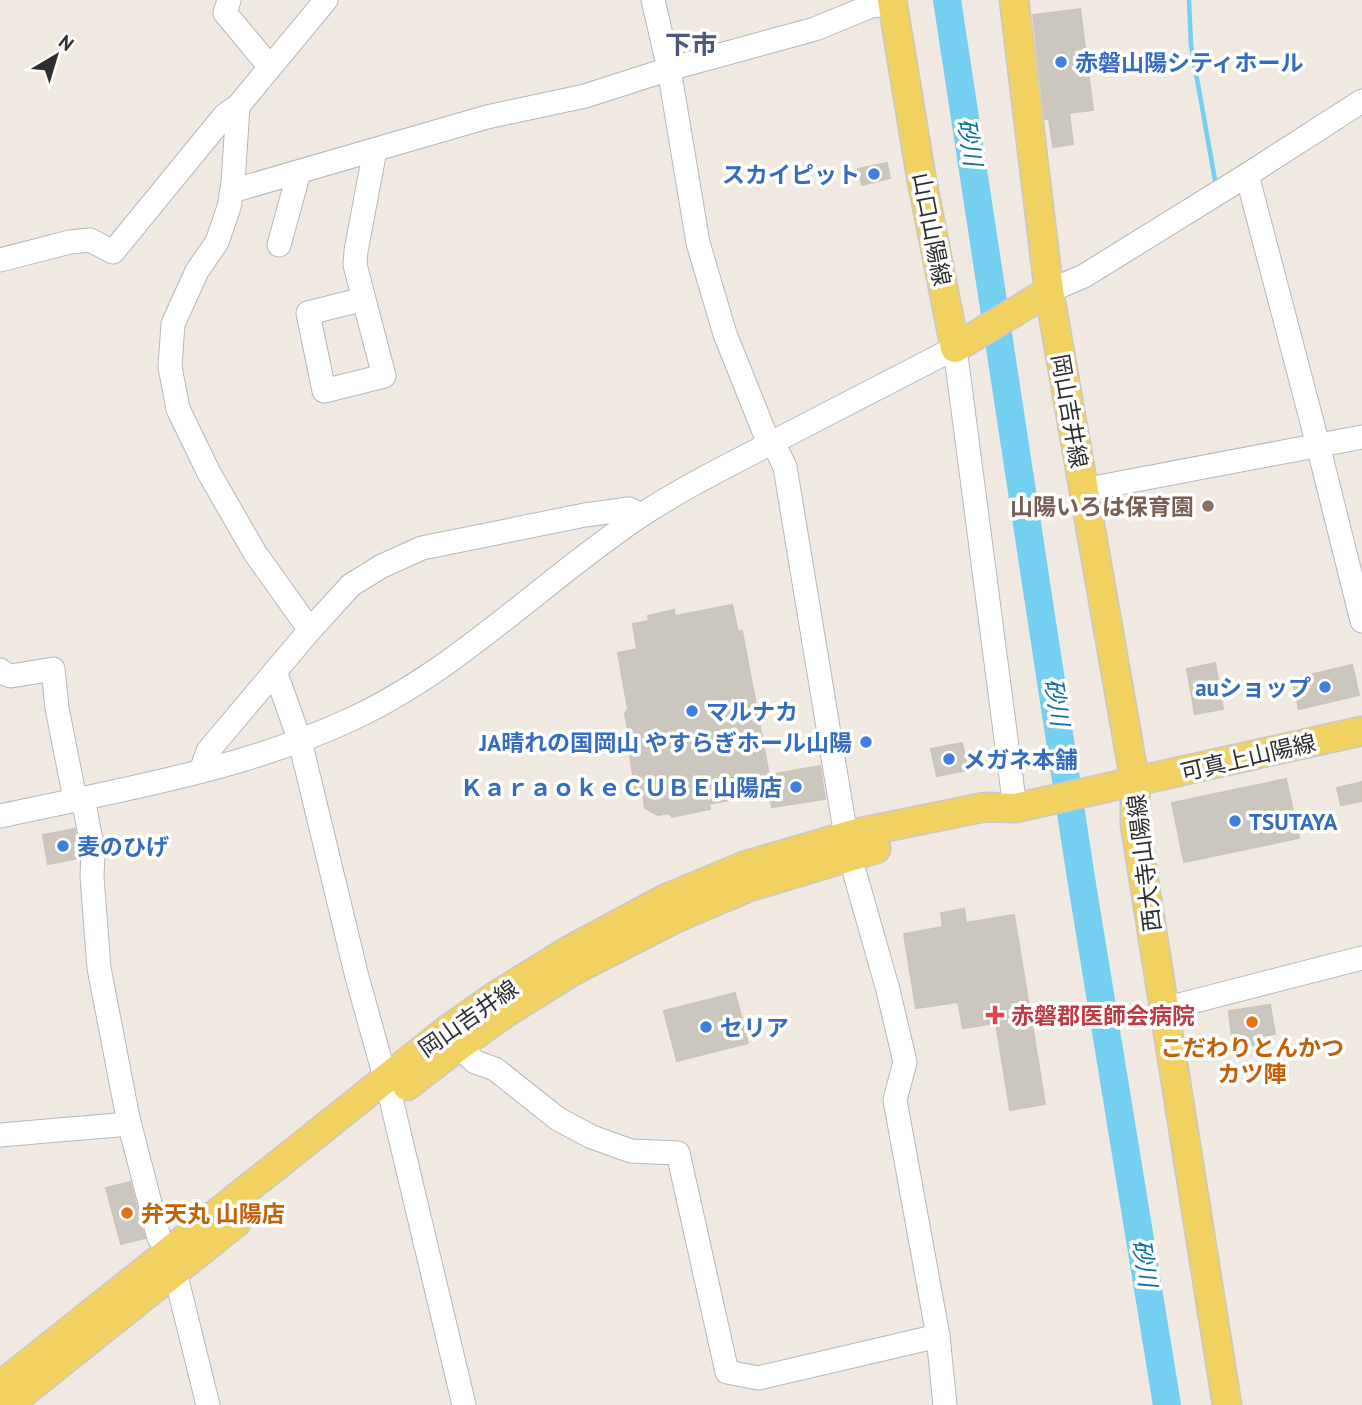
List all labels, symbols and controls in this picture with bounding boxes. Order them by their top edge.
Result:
north arrow [21,21,91,91]
district label: 下市 [665,28,717,61]
text: N [54,29,79,56]
place label: 赤磐山陽シティホール [1075,48,1304,77]
marker: 赤磐山陽シティホール [1053,54,1069,70]
water label: 砂川 [951,116,990,171]
place label: スカイピット [722,160,860,189]
marker: スカイピット [866,166,882,182]
street label: 山口山陽線 [907,170,957,288]
street label: 岡山吉井線 [1046,352,1094,470]
place label: 山陽いろは保育園 [1010,492,1194,521]
marker: 山陽いろは保育園 [1200,498,1216,514]
place label: auショップ [1195,673,1311,702]
water label: 砂川 [1038,676,1077,731]
marker: auショップ [1317,679,1333,695]
place label: マルナカ [706,697,798,726]
marker: マルナカ [684,703,700,719]
street label: 可真上山陽線 [1178,727,1318,787]
place label: JA晴れの国岡山 やすらぎホール山陽 [479,728,852,757]
marker: JA晴れの国岡山 やすらぎホール山陽 [858,734,874,750]
place label: メガネ本舗 [963,745,1078,774]
marker: メガネ本舗 [941,751,957,767]
place label: ＫａｒａｏｋｅＣＵＢＥ山陽店 [460,773,782,802]
marker: ＫａｒａｏｋｅＣＵＢＥ山陽店 [788,779,804,795]
street label: 西大寺山陽線 [1121,793,1167,933]
place label: TSUTAYA [1249,807,1337,836]
marker: TSUTAYA [1227,813,1243,829]
place label: 麦のひげ [77,832,169,861]
marker: 麦のひげ [55,838,71,854]
street label: 岡山吉井線 [413,973,523,1063]
place label: 赤磐郡医師会病院 [1011,1001,1195,1030]
marker: 赤磐郡医師会病院 [985,1005,1005,1025]
place label: セリア [720,1013,789,1042]
marker: こだわりとんかつ カツ陣 [1244,1014,1260,1030]
marker: セリア [698,1019,714,1035]
place label: こだわりとんかつ カツ陣 [1160,1033,1344,1088]
place label: 弁天丸 山陽店 [141,1199,285,1228]
marker: 弁天丸 山陽店 [119,1205,135,1221]
water label: 砂川 [1126,1237,1165,1292]

